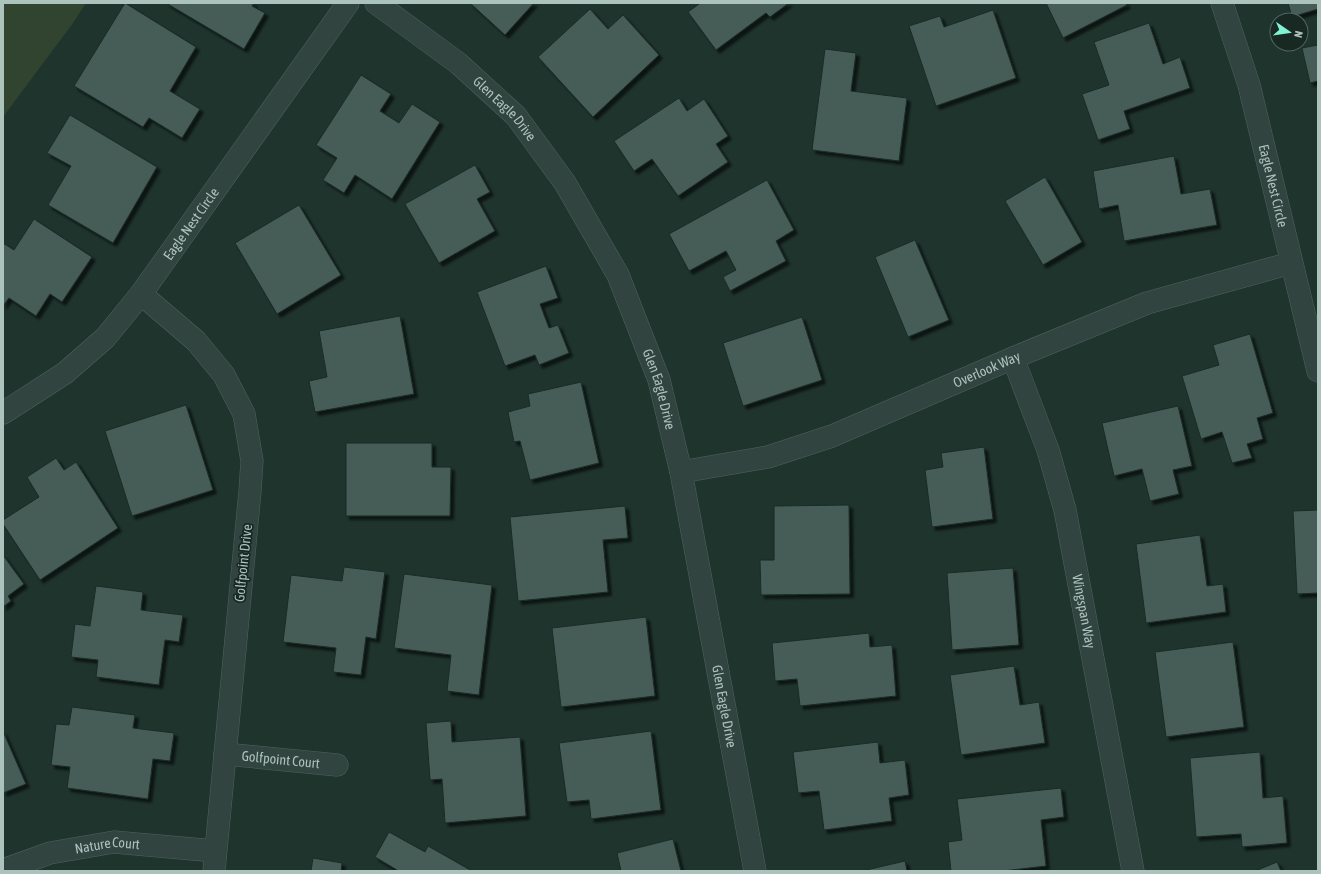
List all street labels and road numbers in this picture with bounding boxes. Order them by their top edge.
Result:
street label: Glen Eagle Drive [470,73,539,144]
street label: Eagle Nest Circle [1256,143,1291,229]
street label: Eagle Nest Circle [160,185,222,263]
street label: Glen Eagle Drive [640,346,679,431]
street label: Overlook Way [951,348,1023,391]
street label: Golfpoint Drive [231,523,255,603]
street label: Wingspan Way [1069,573,1099,650]
street label: Glen Eagle Drive [709,664,740,749]
street label: Golfpoint Court [241,748,321,771]
street label: Nature Court [73,834,141,857]

